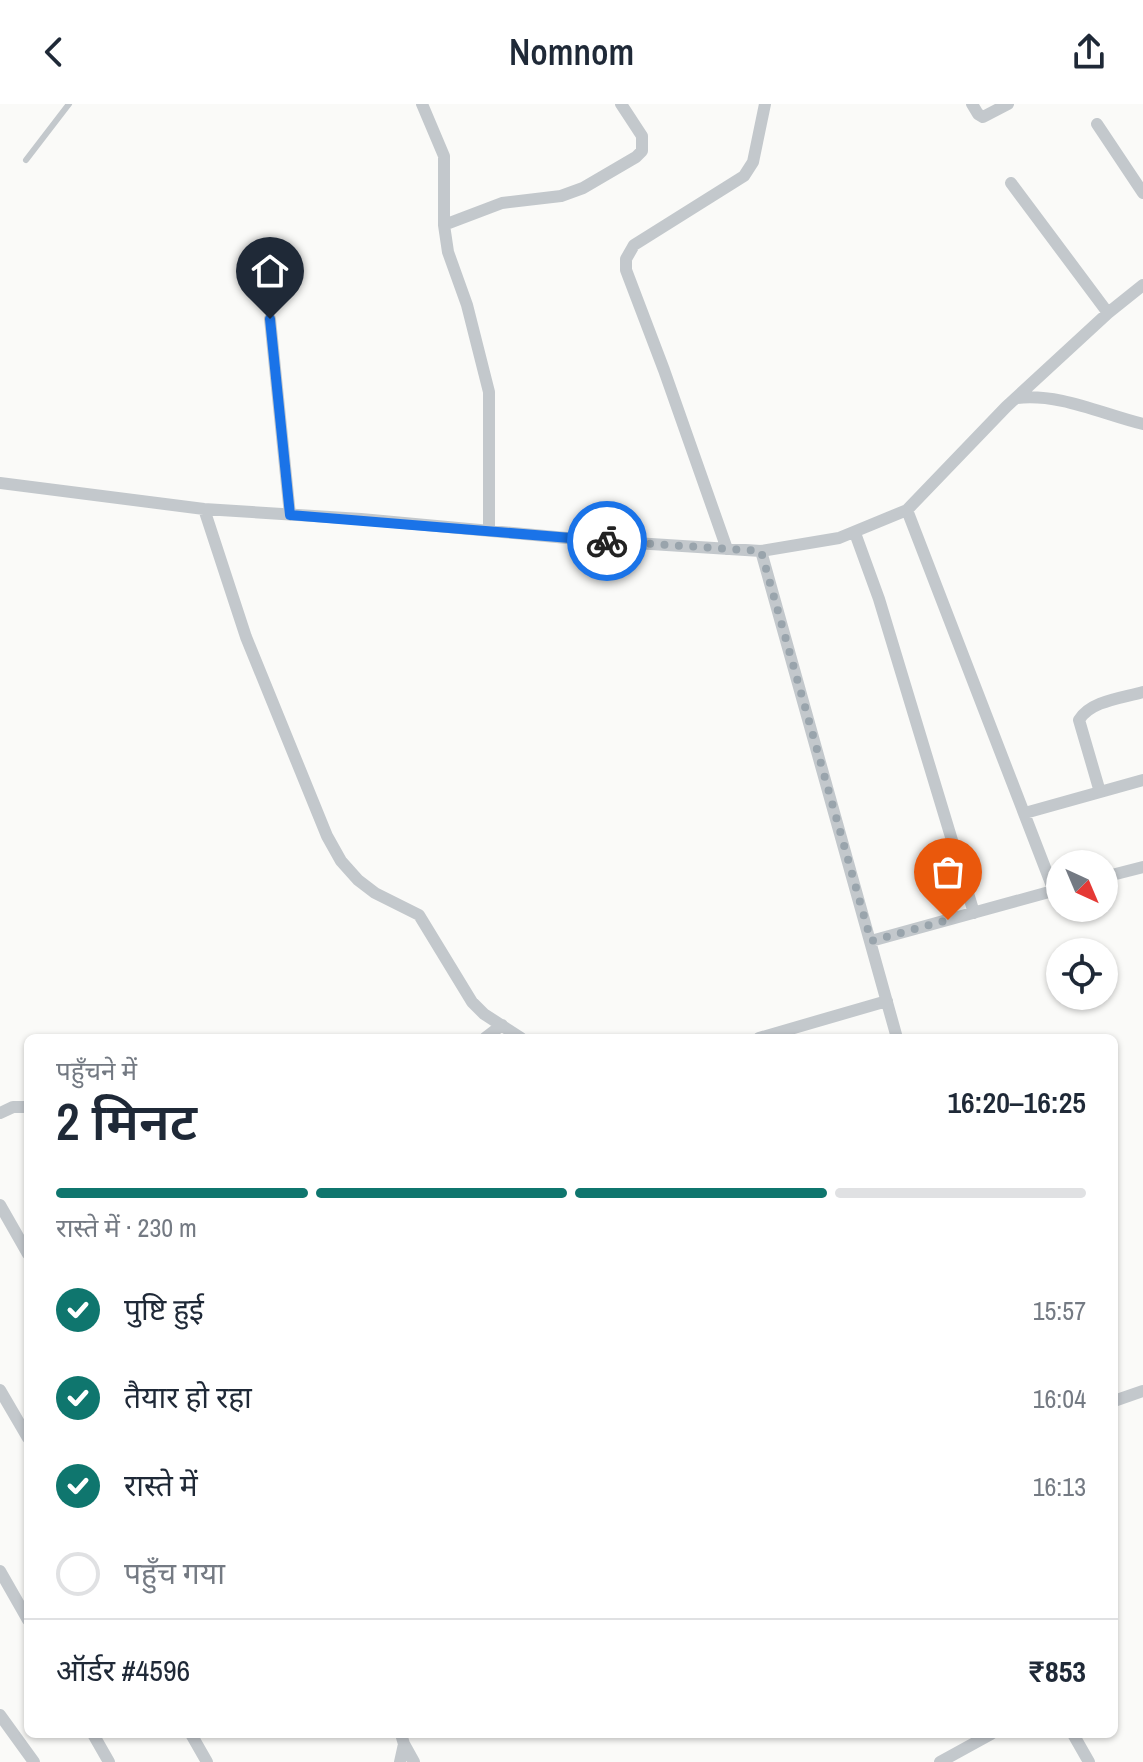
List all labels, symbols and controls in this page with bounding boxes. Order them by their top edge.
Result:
text: Nomnom [509,28,634,76]
icon: back [32,30,76,74]
icon: share [1067,30,1111,74]
pin [236,237,304,319]
icon: home [248,249,292,293]
courier [567,501,647,581]
icon: bike [585,519,629,563]
pin [914,838,982,920]
icon: bag [926,850,970,894]
north arrow [1046,850,1118,922]
map controls [1046,850,1118,1010]
button: locate [1046,938,1118,1010]
text: पहुँचने में [56,1053,137,1088]
text: 16:20–16:25 [947,1082,1086,1122]
text: 2 मिनट [56,1086,197,1156]
text: रास्ते में · 230 m [56,1210,197,1245]
icon: check [56,1288,100,1332]
text: पुष्टि हुई [124,1289,204,1329]
text: 15:57 [1033,1293,1086,1328]
icon: check [56,1376,100,1420]
text: तैयार हो रहा [124,1377,252,1417]
text: 16:04 [1033,1381,1086,1416]
icon: check [56,1464,100,1508]
text: रास्ते में [124,1465,198,1505]
text: 16:13 [1033,1469,1086,1504]
text: पहुँच गया [124,1553,225,1593]
text: ऑर्डर #4596 [56,1650,190,1690]
text: ₹853 [1028,1651,1086,1691]

